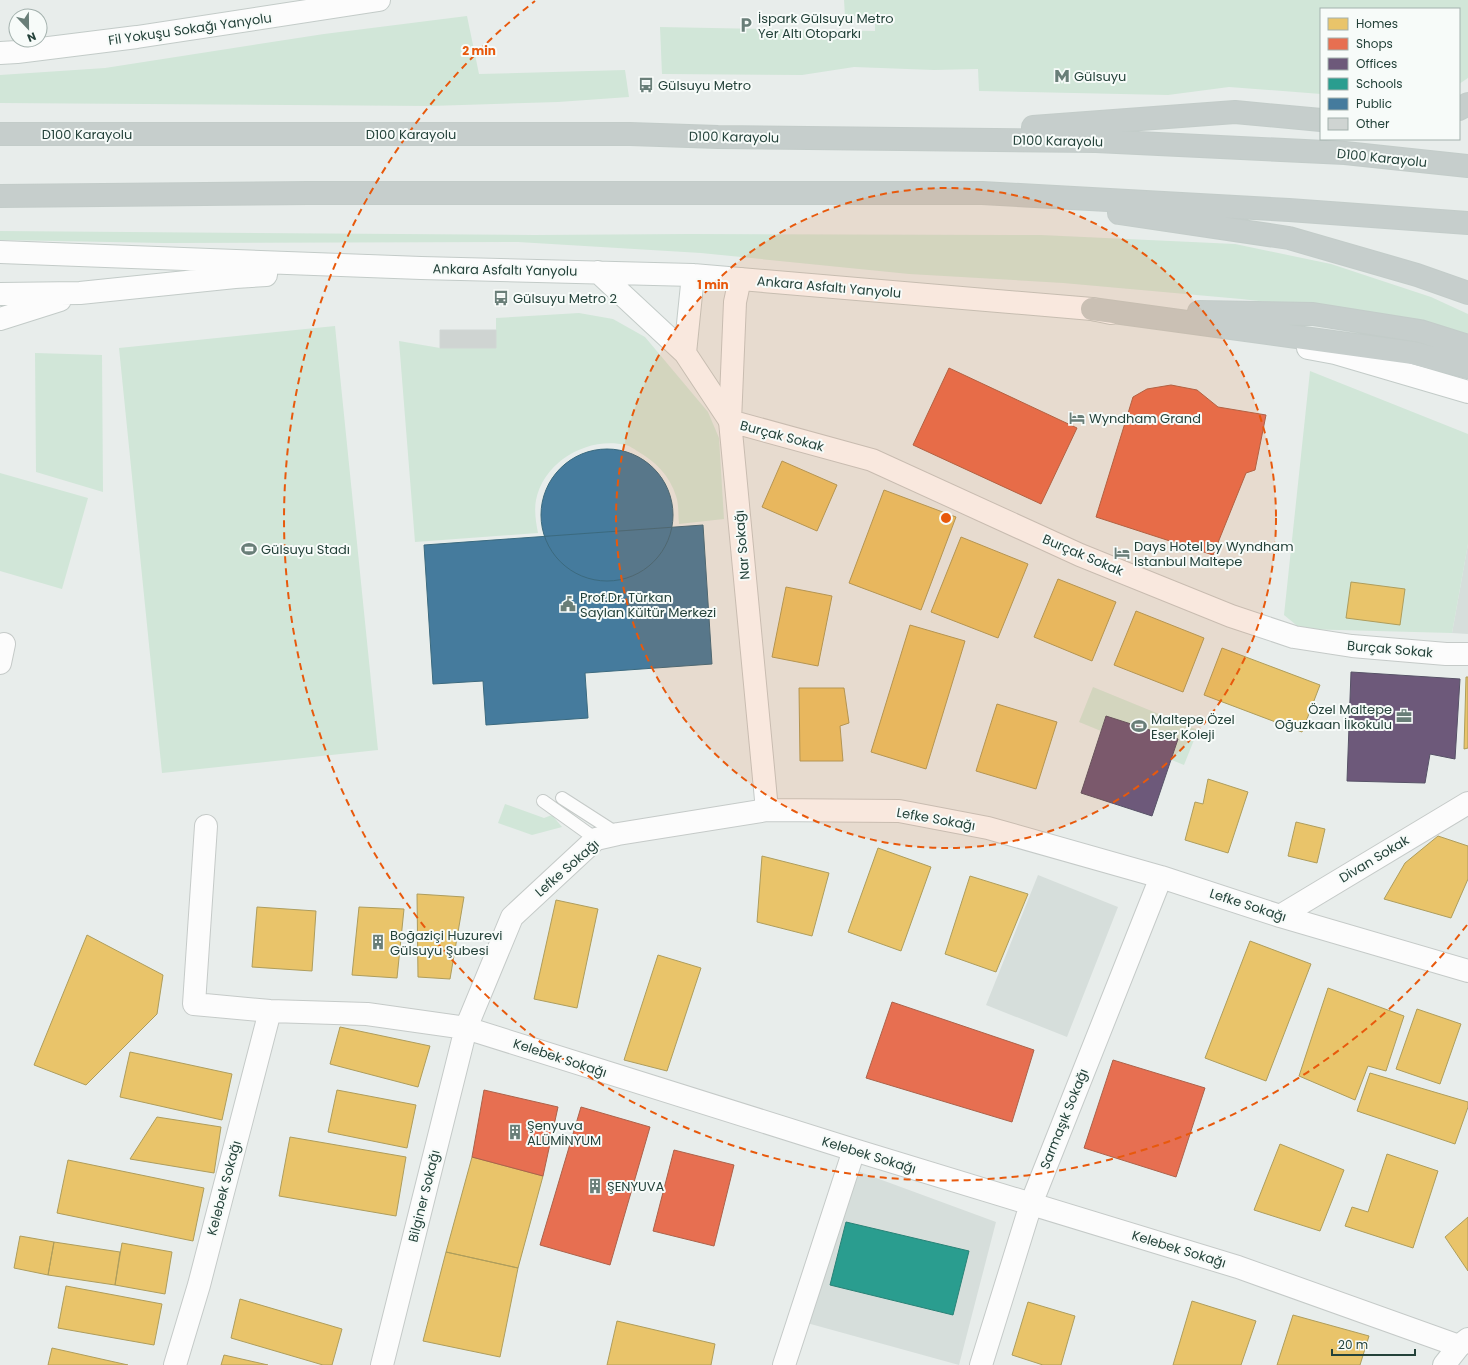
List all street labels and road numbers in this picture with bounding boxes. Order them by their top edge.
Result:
street label: Fil Yokuşu Sokağı Yanyolu [107,8,273,50]
street label: D100 Karayolu [42,125,132,144]
street label: D100 Karayolu [366,125,456,144]
street label: D100 Karayolu [689,127,779,147]
street label: D100 Karayolu [1013,131,1103,151]
street label: D100 Karayolu [1336,144,1428,172]
street label: Ankara Asfaltı Yanyolu [432,259,578,281]
street label: Ankara Asfaltı Yanyolu [756,271,902,303]
street label: Burçak Sokak [738,416,826,456]
street label: Nar Sokağı [729,509,755,581]
street label: Burçak Sokak [1040,529,1127,581]
street label: Burçak Sokak [1346,636,1434,662]
street label: Lefke Sokağı [895,803,977,835]
street label: Divan Sokak [1336,831,1413,887]
street label: Lefke Sokağı [531,835,603,901]
street label: Lefke Sokağı [1207,884,1289,926]
street label: Kelebek Sokağı [511,1034,609,1082]
street label: Sarmaşık Sokağı [1035,1066,1093,1172]
street label: Kelebek Sokağı [820,1132,918,1178]
street label: Kelebek Sokağı [202,1138,246,1238]
street label: Bilginer Sokağı [403,1148,445,1244]
street label: Kelebek Sokağı [1130,1226,1228,1272]

